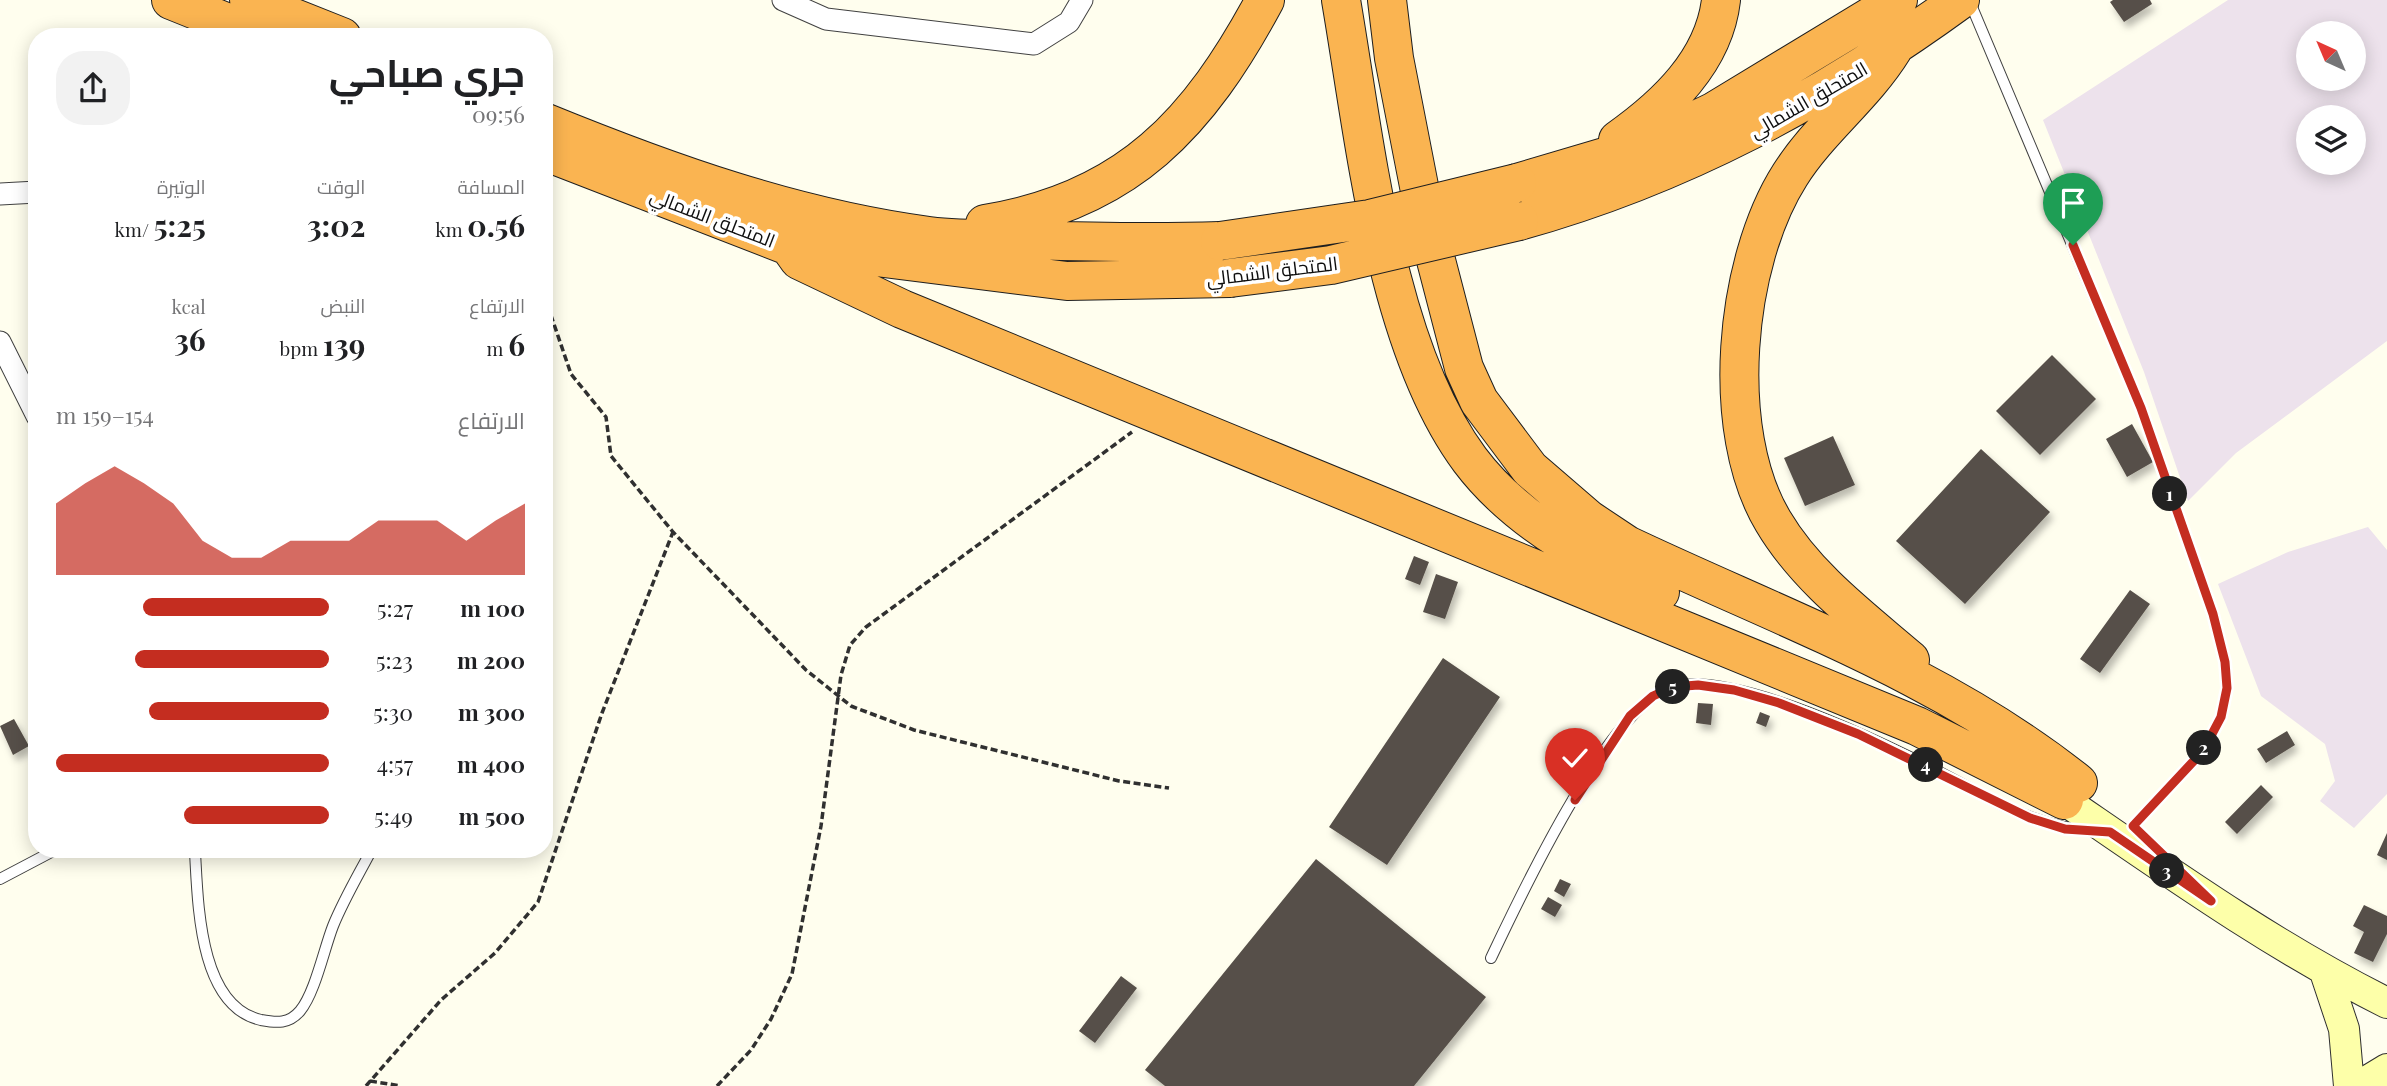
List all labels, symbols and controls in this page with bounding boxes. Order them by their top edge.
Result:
north arrow [2296,21,2366,91]
map controls [2296,21,2366,175]
text: جري صباحي [329,46,525,97]
button: share [56,51,130,125]
street label: المتحلق الشمالي [1744,55,1873,146]
text: 09:56 [472,98,525,129]
button: layers [2296,105,2366,175]
text: الوتيرة [157,173,206,199]
text: الوقت [317,173,365,199]
text: المسافة [457,173,525,199]
pin [2043,173,2103,245]
street label: المتحلق الشمالي [646,181,779,256]
icon: arrive [2054,184,2092,222]
text: 5:25 [154,205,206,245]
text: 3:02 [307,205,365,245]
text: 0.56 [467,205,525,245]
text: /km [115,216,154,242]
text: km [435,216,467,242]
street label: المتحلق الشمالي [1205,249,1340,294]
text: النبض [321,292,365,318]
text: الارتفاع [469,292,525,318]
text: kcal [172,293,206,319]
text: 36 [174,319,206,359]
text: 139 [323,324,365,364]
text: 6 [508,324,525,364]
text: bpm [279,335,323,361]
text: m [487,335,508,361]
text: 154–159 m [56,399,154,430]
text: الارتفاع [458,404,525,435]
pin: 1 [2152,476,2188,512]
text: 1 [2166,480,2173,506]
text: 5:27 [377,592,413,623]
text: 100 m [460,592,525,623]
text: 5:23 [376,644,413,675]
text: 200 m [457,644,525,675]
pin: 5 [1656,670,1690,704]
text: 5 [1668,673,1677,699]
text: 5:30 [373,696,413,727]
text: 300 m [458,696,525,727]
pin [1545,728,1605,800]
pin: 2 [2186,730,2222,766]
text: 2 [2199,734,2208,760]
icon: check [1556,739,1594,777]
text: 4:57 [377,748,413,779]
text: 400 m [457,748,525,779]
pin: 4 [1909,748,1944,782]
text: 4 [1920,751,1931,777]
text: 5:49 [374,800,413,831]
text: 500 m [459,800,525,831]
pin: 3 [2150,854,2184,888]
text: 3 [2162,857,2171,883]

